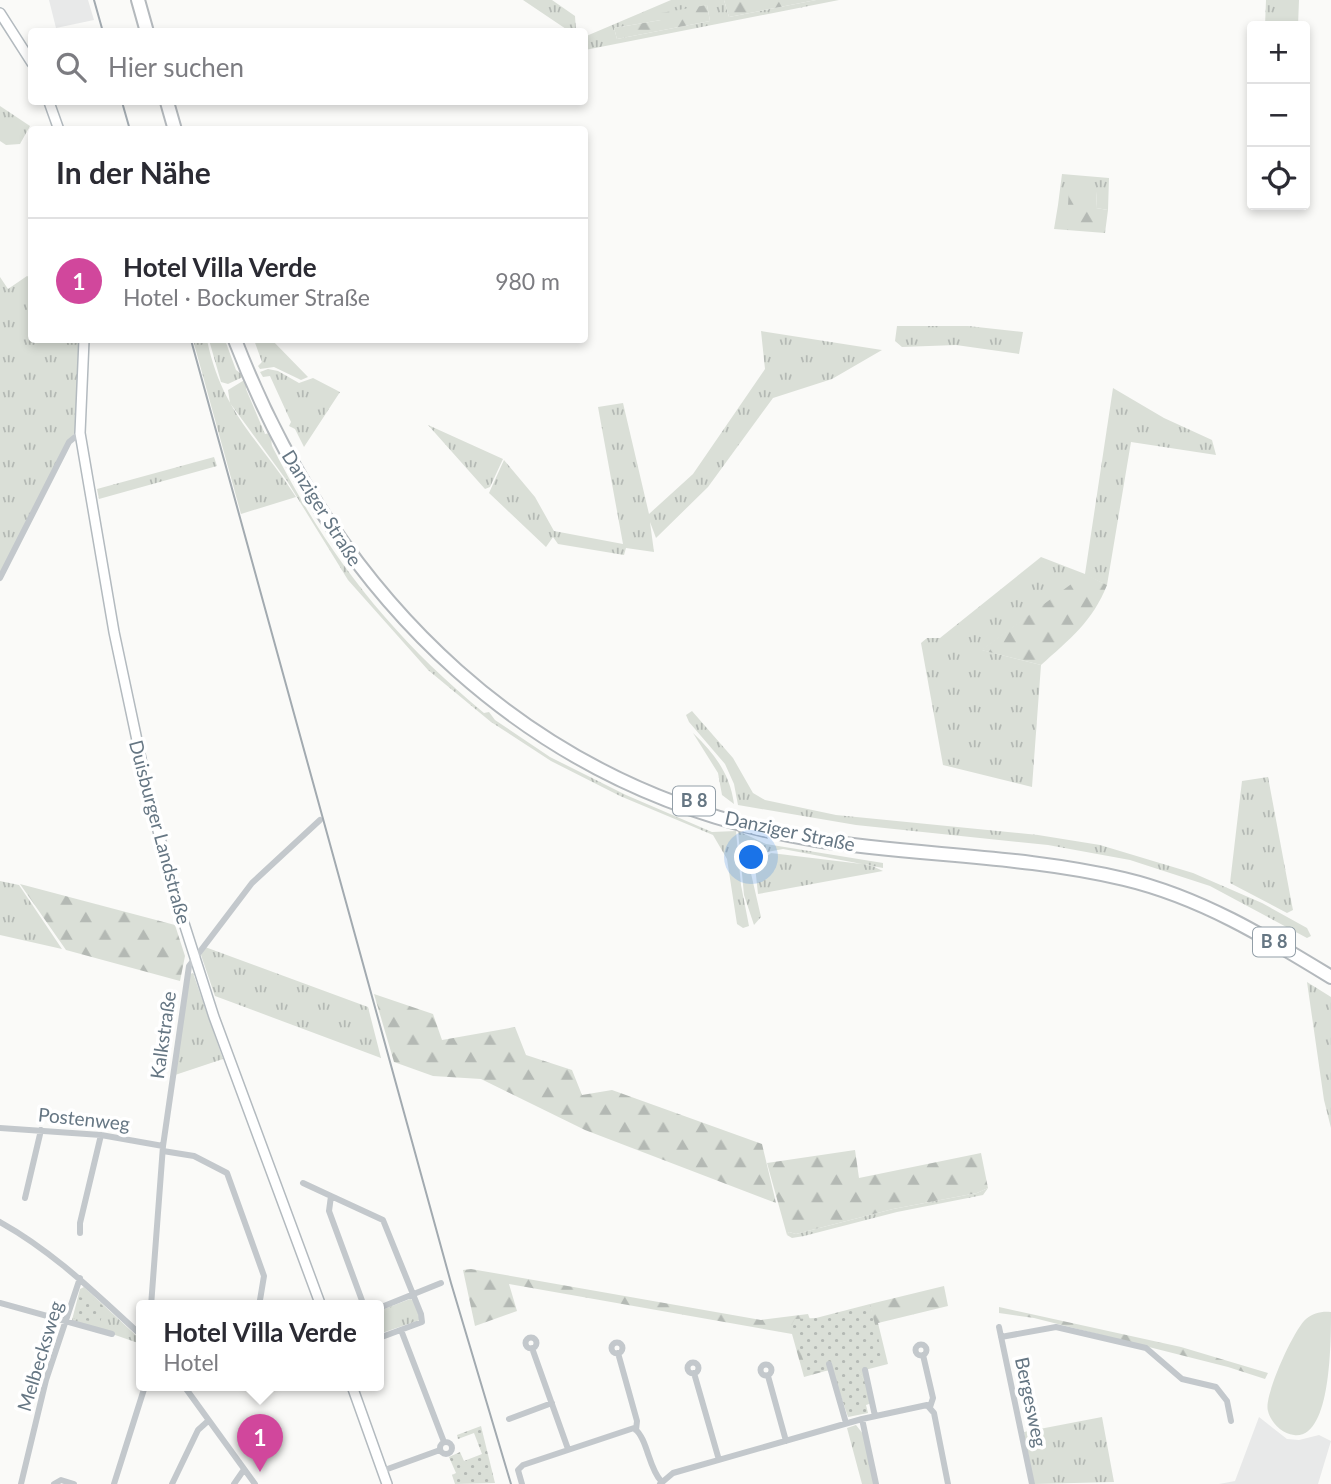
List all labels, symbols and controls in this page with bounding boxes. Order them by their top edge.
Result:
map controls [1247,21,1310,210]
button: + [1247,21,1310,84]
search box [28,28,588,105]
icon: search [52,48,90,86]
text: Hier suchen [108,51,244,83]
button: − [1247,84,1310,147]
button: locate [1247,147,1310,210]
text: In der Nähe [56,154,211,190]
text: Hotel Villa Verde [123,251,317,283]
text: 1 [72,267,86,295]
text: 980 m [495,267,560,295]
text: Hotel · Bockumer Straße [123,283,370,311]
street label: Danziger Straße [278,445,367,570]
street label: Duisburger Landstraße [125,737,196,926]
road number: B 8 [673,786,715,816]
street label: Danziger Straße [723,805,857,856]
your location [734,840,768,874]
road number: B 8 [1253,928,1295,957]
street label: Kalkstraße [145,990,180,1080]
street label: Postenweg [37,1102,131,1135]
street label: Melbecksweg [12,1298,67,1414]
popup [136,1300,384,1391]
text: Hotel Villa Verde [163,1316,357,1348]
text: Hotel [163,1348,219,1376]
street label: Bergesweg [1011,1355,1052,1449]
pin: 1 [237,1414,283,1472]

